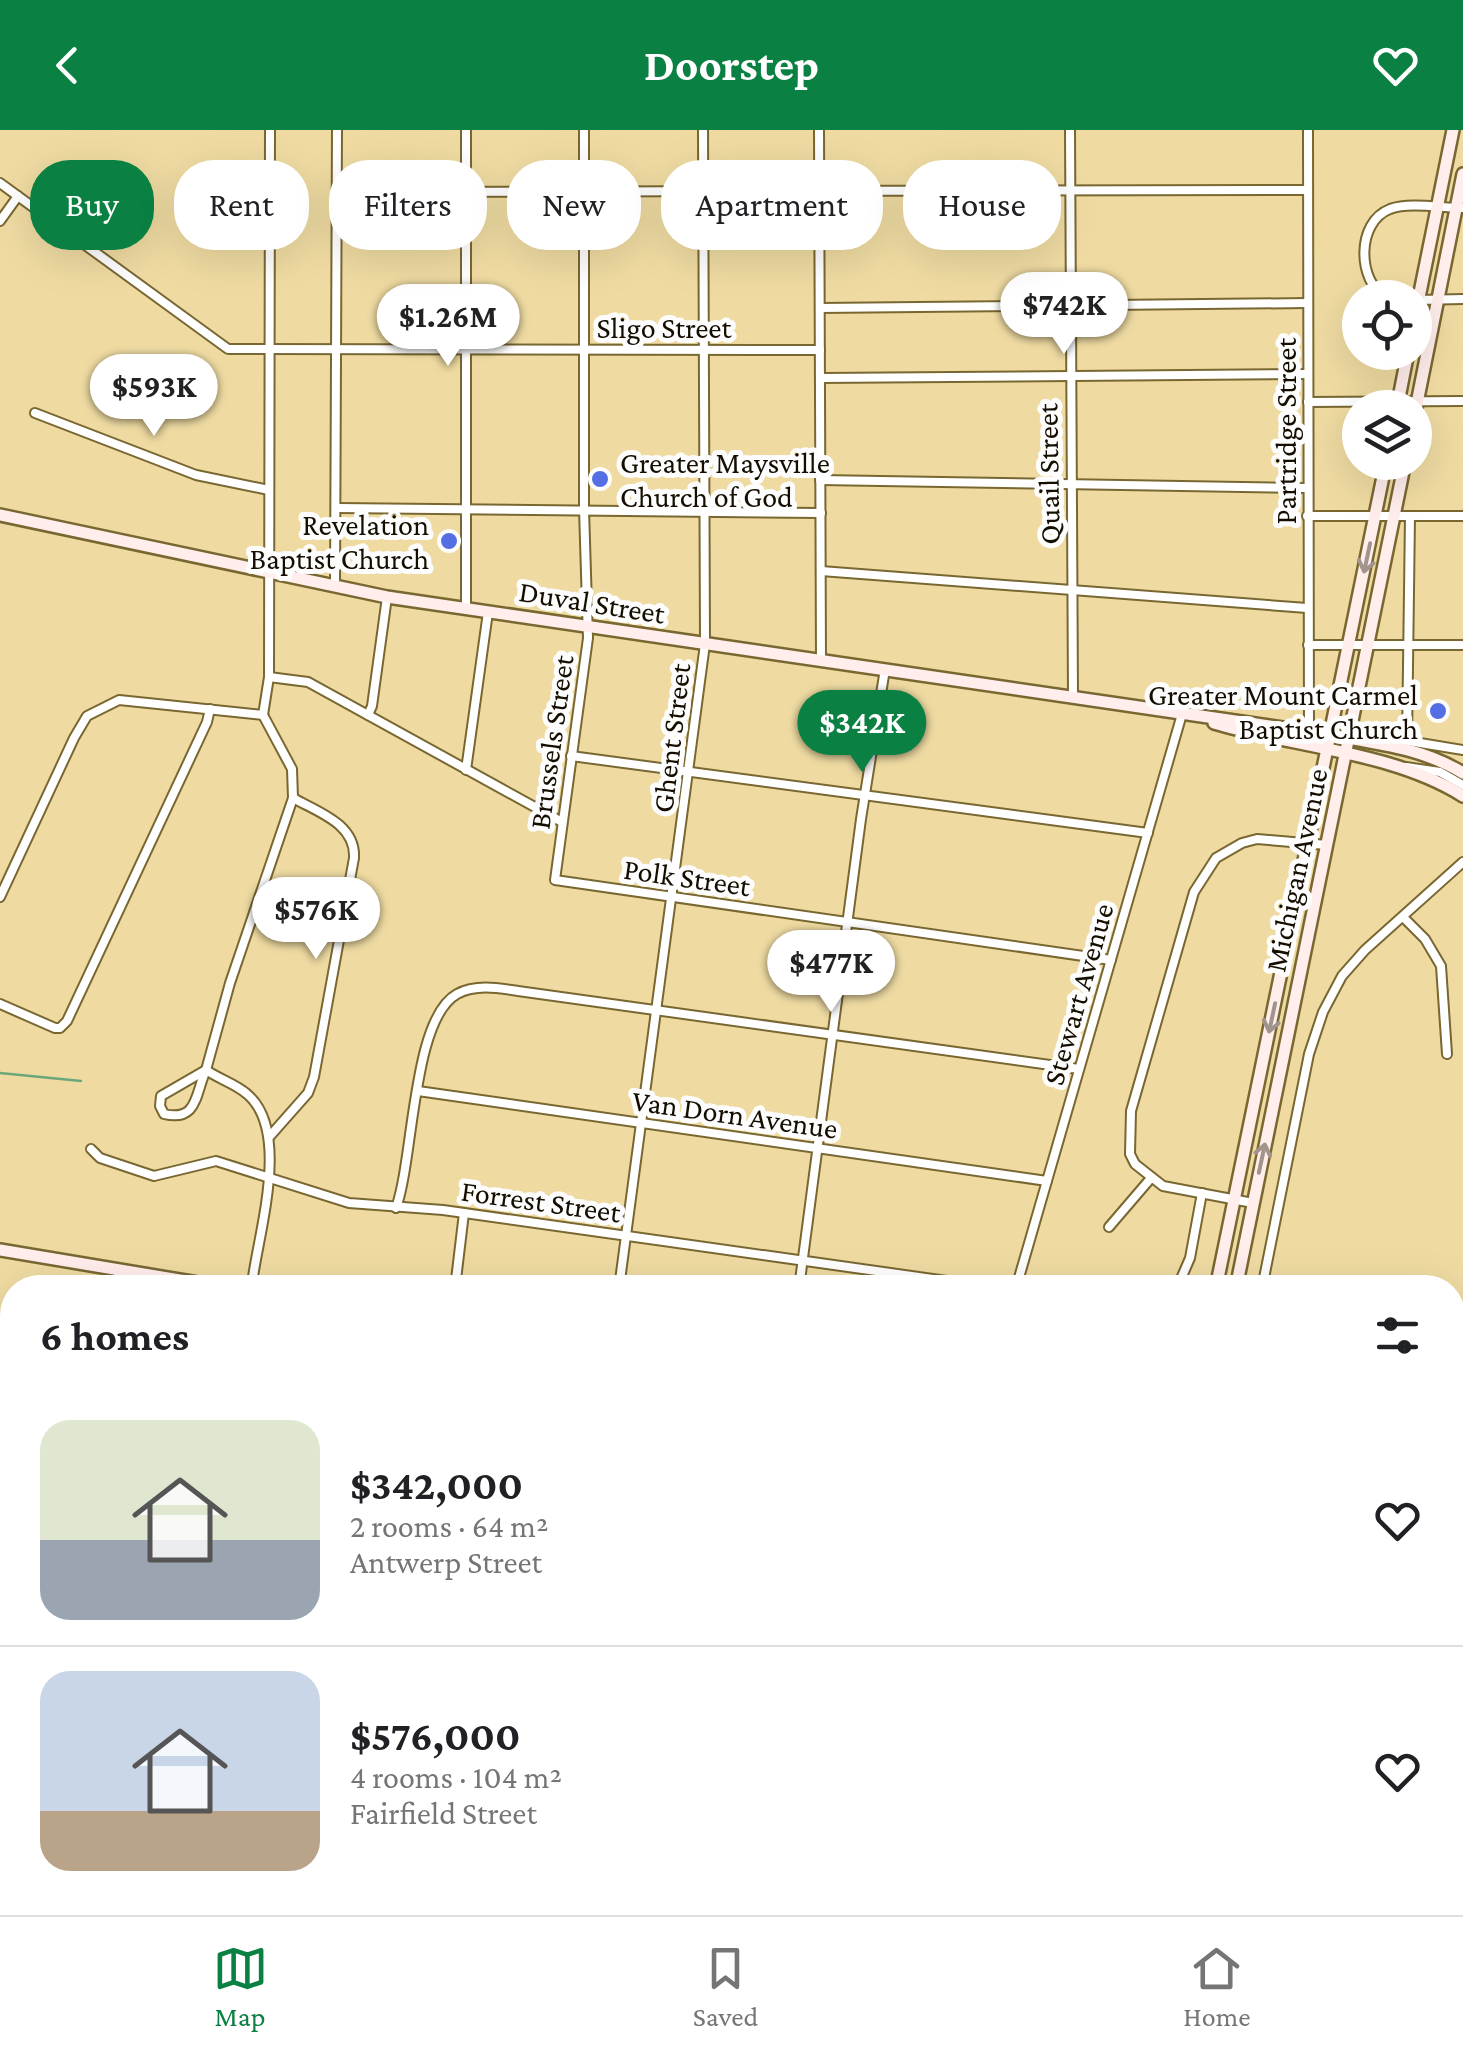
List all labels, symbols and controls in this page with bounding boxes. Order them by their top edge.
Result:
icon: back [40,38,95,93]
icon: heart [1368,38,1423,93]
text: Doorstep [644,40,819,90]
chip: Buy [30,160,154,250]
chip: Rent [174,160,309,250]
chip: Filters [329,160,487,250]
chip: New [507,160,641,250]
chip: Apartment [661,160,883,250]
chip: House [903,160,1061,250]
pin: $742K [994,272,1134,357]
map controls [1342,280,1432,480]
button: locate [1342,280,1432,370]
pin: $1.26M [367,284,529,369]
text: $742K [1022,286,1106,322]
text: $1.26M [399,298,497,334]
street label: Sligo Street [597,311,733,345]
street label: Partridge Street [1269,337,1303,524]
pin: $593K [84,354,224,439]
text: $593K [112,368,196,404]
button: layers [1342,390,1432,480]
street label: Quail Street [1030,402,1066,545]
place label: Greater Maysville Church of God [620,446,830,513]
marker: Greater Maysville Church of God [589,468,611,490]
place label: Revelation Baptist Church [250,508,429,576]
marker: Revelation Baptist Church [438,530,460,552]
one-way arrow [1356,541,1375,573]
street label: Duval Street [517,574,668,630]
street label: Brussels Street [522,652,580,831]
street label: Ghent Street [645,660,697,815]
place label: Greater Mount Carmel Baptist Church [1148,678,1418,746]
pin: $342K [792,690,932,775]
marker: Greater Mount Carmel Baptist Church [1427,700,1449,722]
text: $342K [819,704,905,740]
street label: Michigan Avenue [1258,765,1335,975]
street label: Polk Street [622,852,753,902]
pin: $576K [246,877,386,962]
text: $576K [274,891,358,927]
street label: Stewart Avenue [1036,899,1120,1089]
pin: $477K [761,930,901,1015]
text: $477K [789,944,873,980]
one-way arrow [1262,1001,1281,1033]
street label: Van Dorn Avenue [630,1083,840,1145]
one-way arrow [1254,1143,1273,1175]
street label: Forrest Street [459,1173,624,1229]
icon: filters [1370,1308,1425,1363]
text: 6 homes [40,1312,189,1359]
icon: home [120,1460,240,1580]
text: $342,000 [350,1461,523,1508]
icon: heart [1370,1493,1425,1548]
text: 2 rooms · 64 m² [350,1508,548,1544]
text: Antwerp Street [350,1544,542,1580]
icon: home [120,1711,240,1831]
text: $576,000 [350,1712,521,1759]
icon: heart [1370,1744,1425,1799]
text: 4 rooms · 104 m² [350,1759,562,1795]
text: Fairfield Street [350,1795,537,1831]
tab: Map [213,1941,268,2032]
tab: Saved [693,1941,758,2032]
tab: Home [1183,1941,1250,2032]

